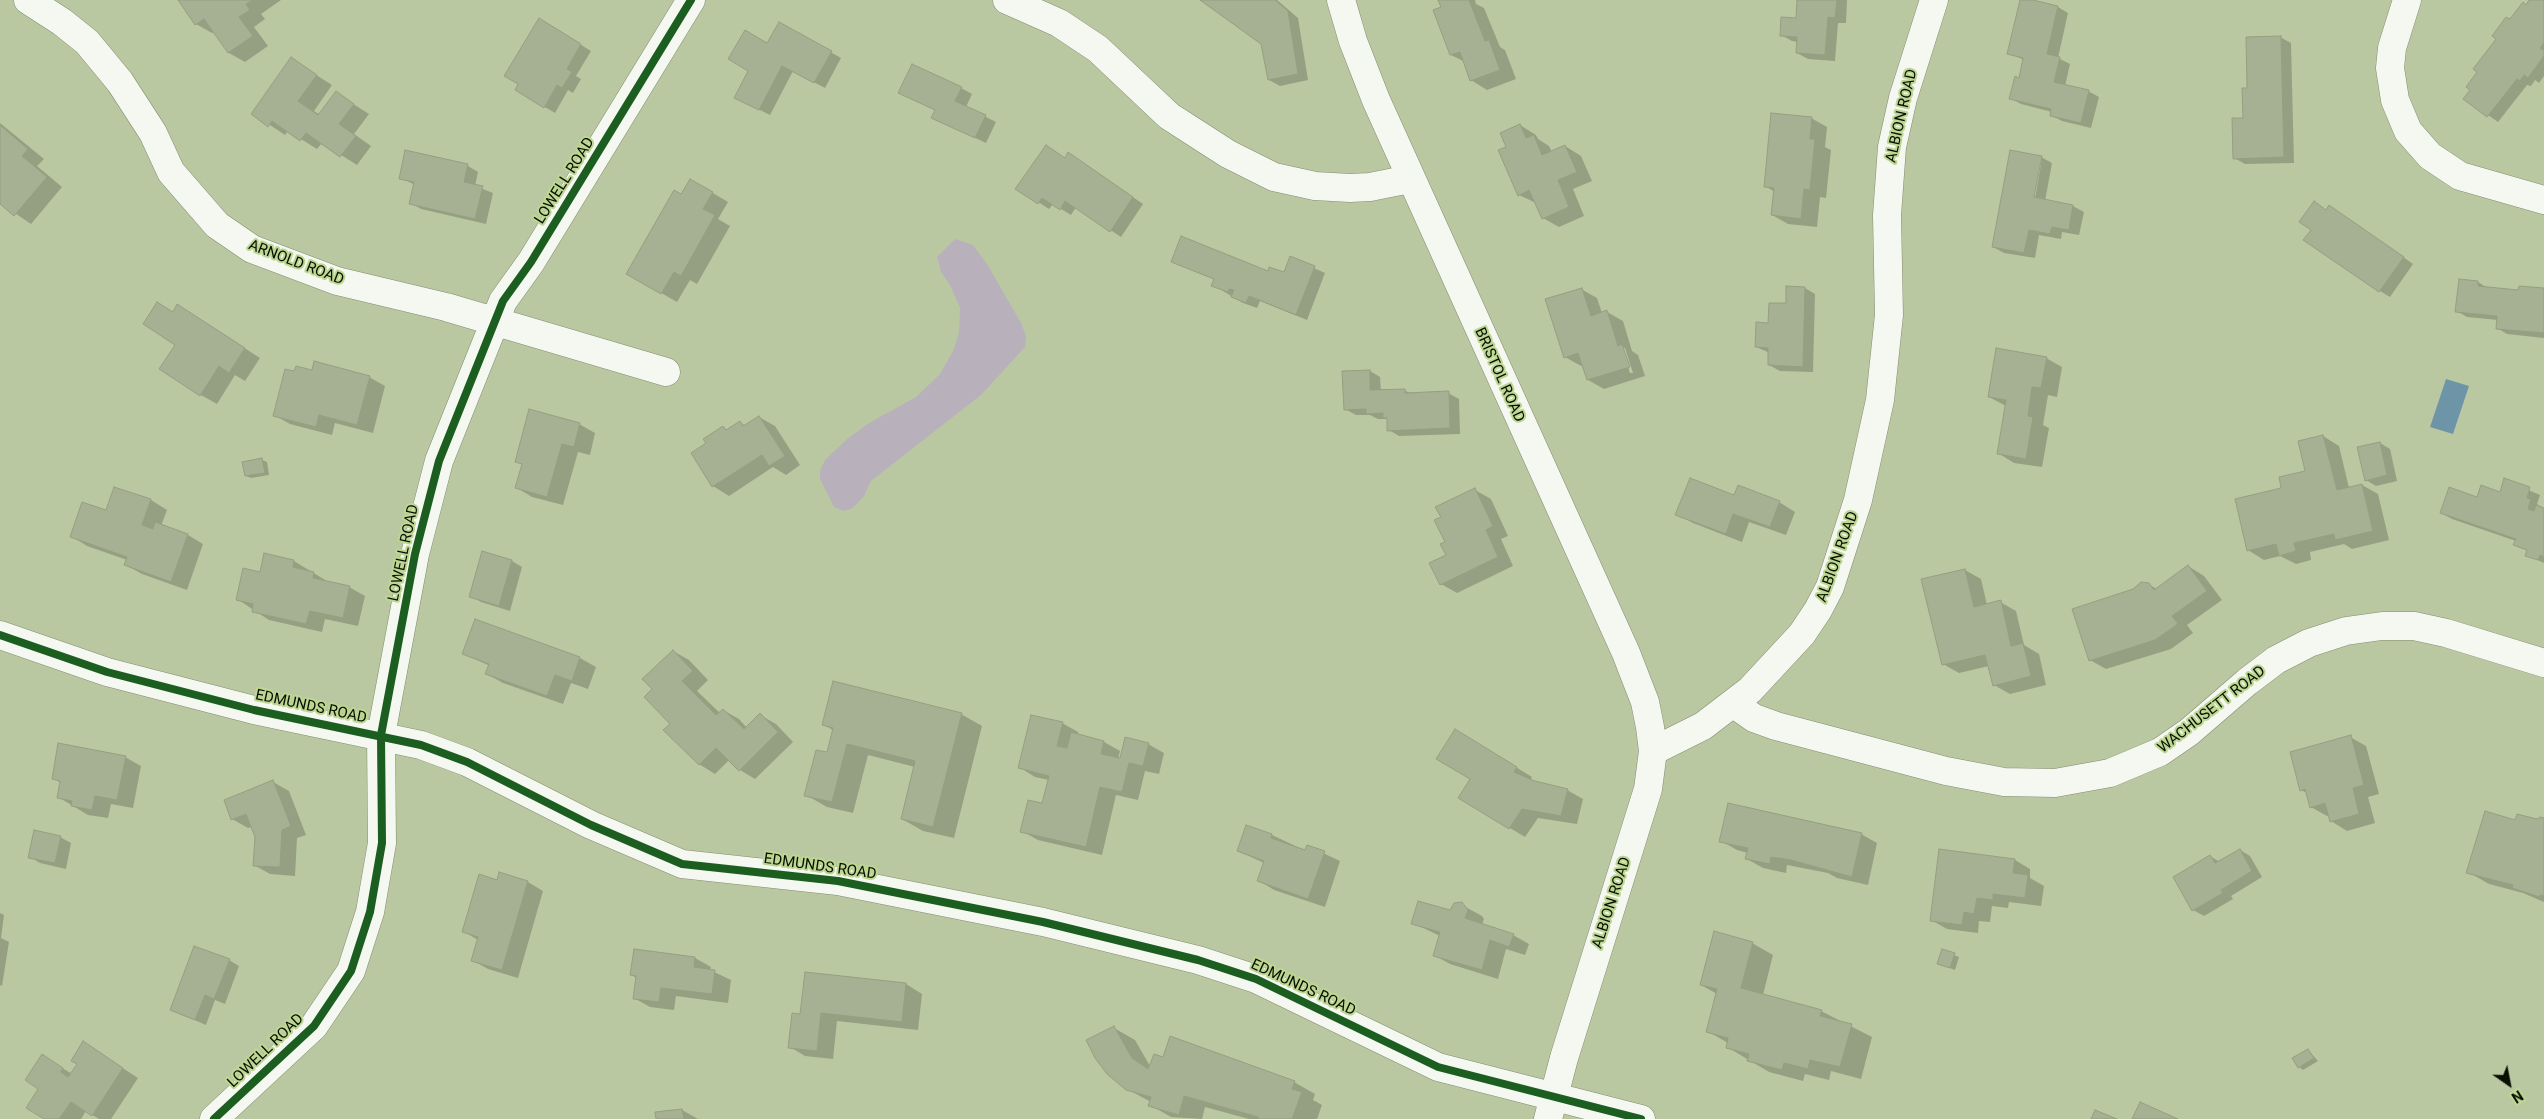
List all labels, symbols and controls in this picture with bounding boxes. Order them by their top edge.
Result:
street label: ALBION ROAD [1883,68,1921,164]
street label: LOWELL ROAD [531,134,599,228]
street label: ARNOLD ROAD [246,237,346,289]
street label: BRISTOL ROAD [1470,325,1528,425]
street label: LOWELL ROAD [385,503,423,603]
street label: ALBION ROAD [1813,509,1863,605]
street label: WACHUSETT ROAD [2155,663,2269,757]
street label: EDMUNDS ROAD [254,686,368,728]
street label: EDMUNDS ROAD [763,850,877,884]
street label: ALBION ROAD [1589,855,1635,951]
street label: EDMUNDS ROAD [1248,956,1358,1020]
street label: LOWELL ROAD [224,1010,308,1092]
north arrow [2484,1059,2534,1109]
text: N [2509,1087,2526,1106]

